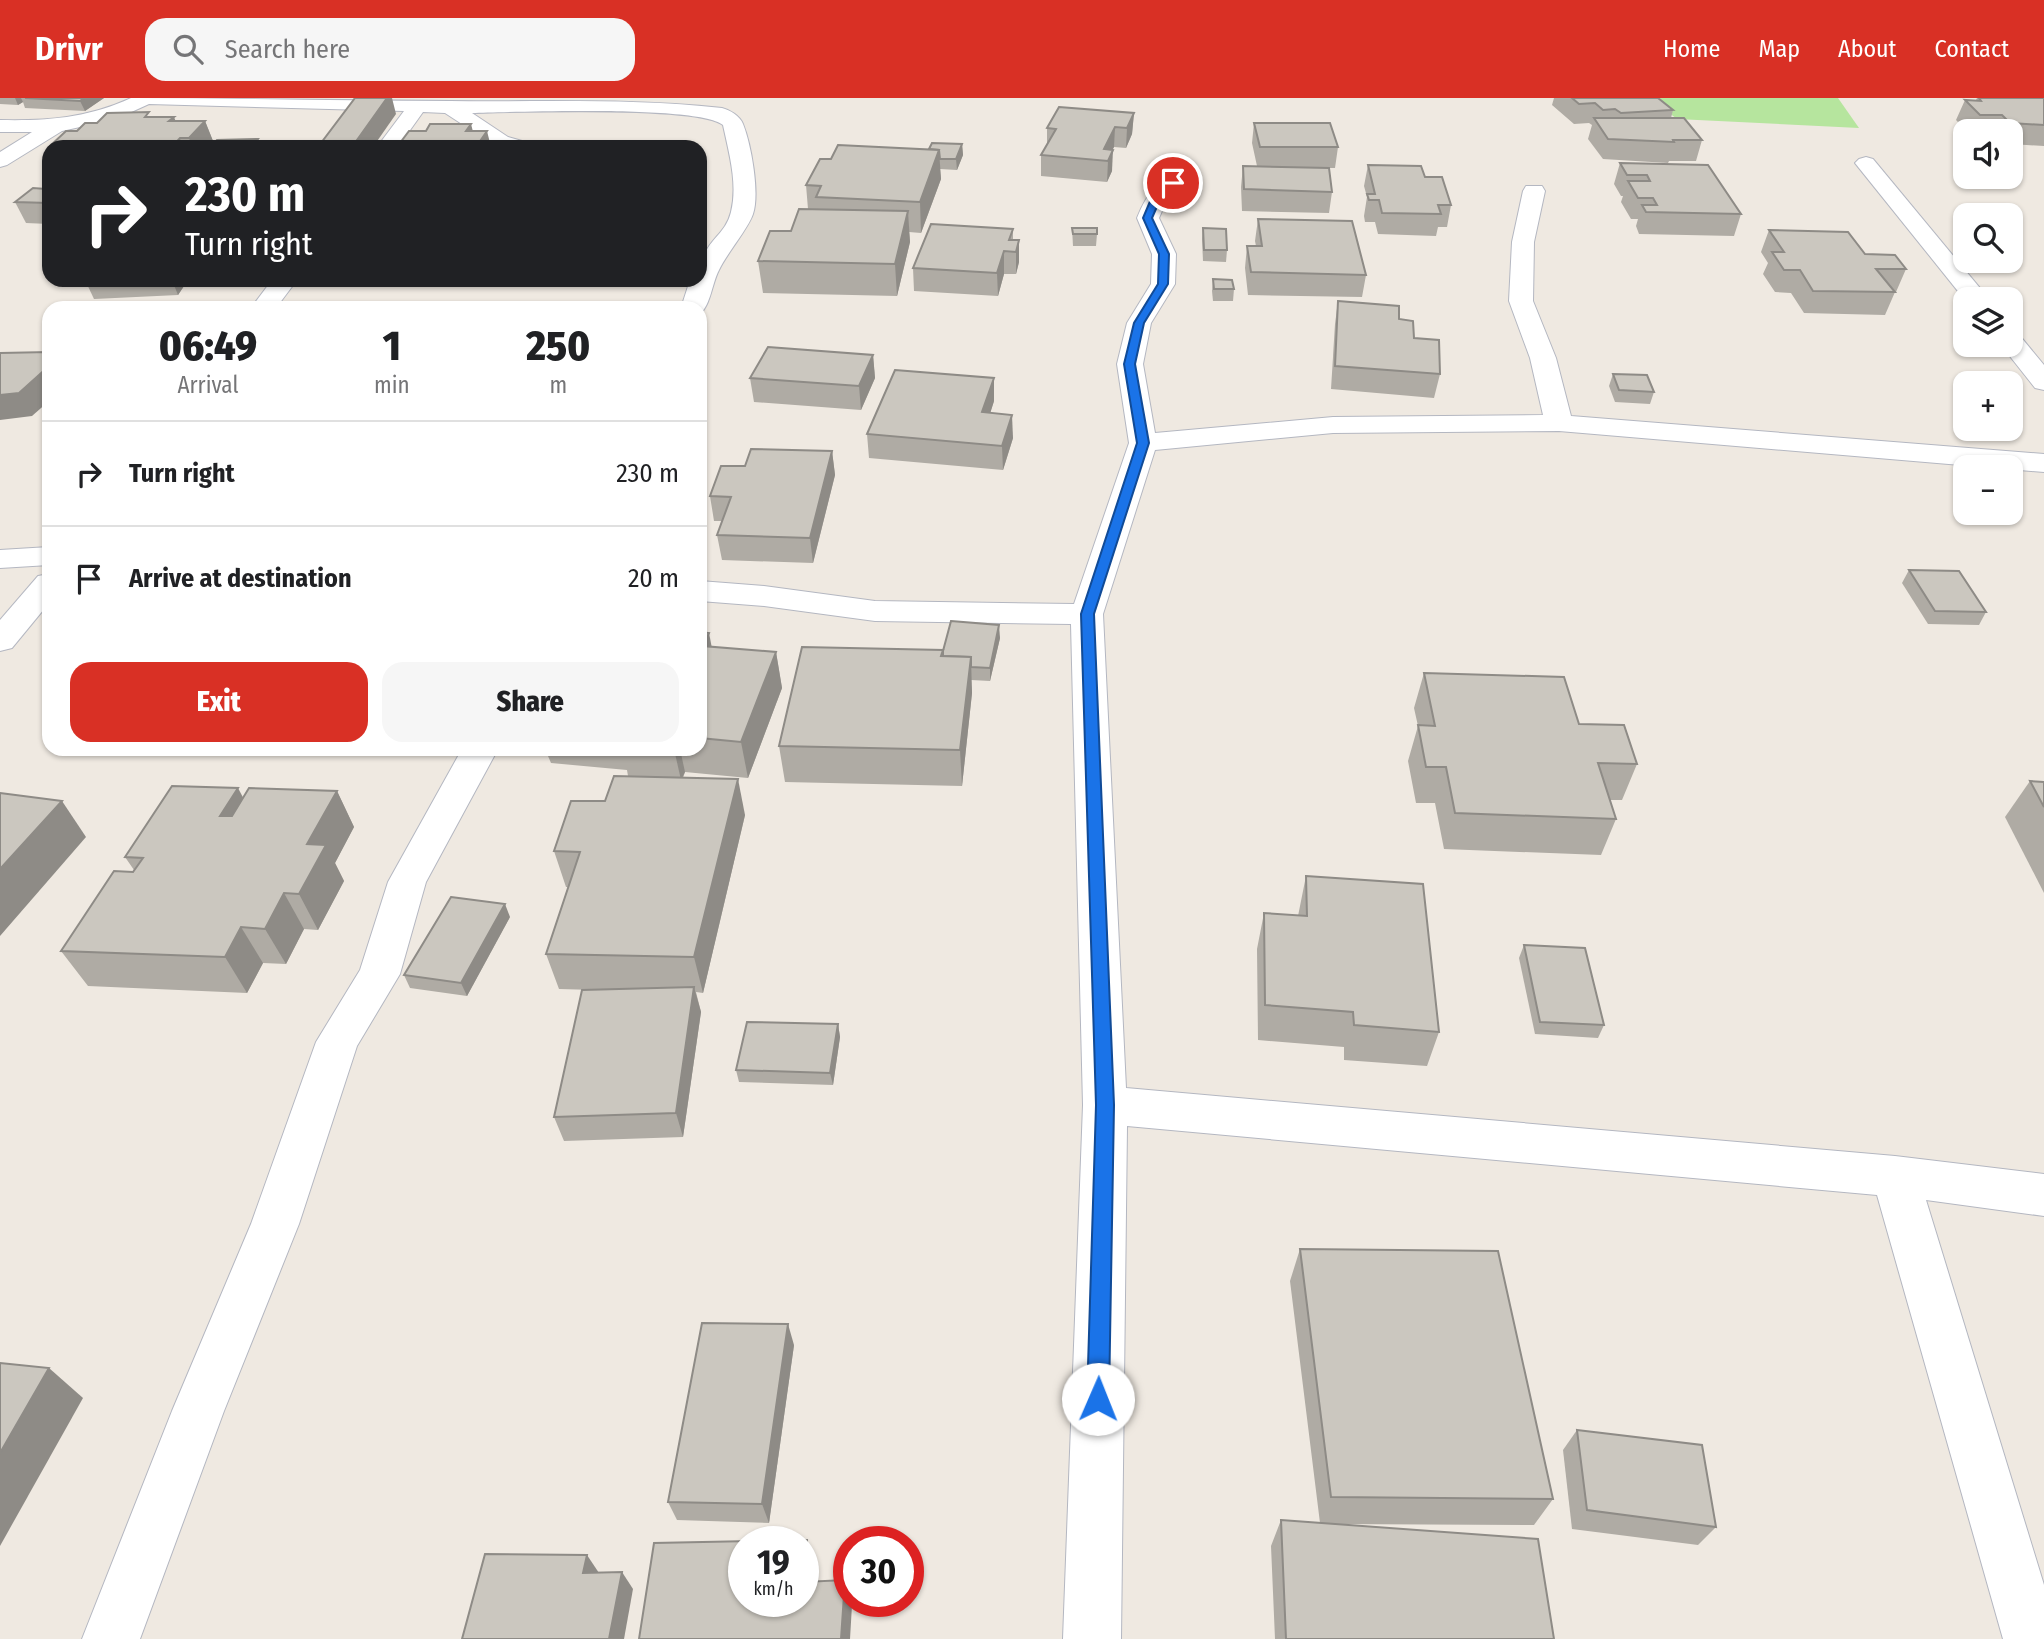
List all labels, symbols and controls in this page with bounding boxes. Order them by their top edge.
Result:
search box [145,18,635,81]
text: Drivr [35,29,103,69]
icon: search [169,30,207,68]
text: Search here [225,34,350,65]
text: Home [1663,35,1720,63]
text: Map [1758,35,1800,63]
text: About [1838,35,1896,63]
text: Contact [1934,35,2009,63]
map controls [1953,119,2023,525]
button: sound [1953,119,2023,189]
pin [1143,153,1203,213]
icon: arrive [1154,164,1192,202]
text: 230 m [185,165,305,224]
icon: right [70,168,161,259]
button: search [1953,203,2023,273]
text: Turn right [185,225,312,263]
button: layers [1953,287,2023,357]
text: 06:49 [159,321,257,371]
text: 1 [383,321,401,371]
text: 250 [526,321,590,371]
text: Arrival [177,371,238,399]
text: min [374,371,410,399]
text: m [549,371,567,399]
button: + [1953,371,2023,441]
icon: right [70,455,108,493]
button: − [1953,455,2023,525]
text: Turn right [129,458,235,489]
text: 230 m [616,458,679,489]
icon: arrive [70,560,108,598]
text: Arrive at destination [129,563,352,594]
text: 20 m [628,563,679,594]
button: Exit [70,662,368,742]
button: Share [382,662,679,742]
position arrow [1061,1362,1135,1436]
speed limit sign: 30 [833,1526,924,1617]
text: 19 [757,1541,790,1583]
text: km/h [753,1578,794,1600]

